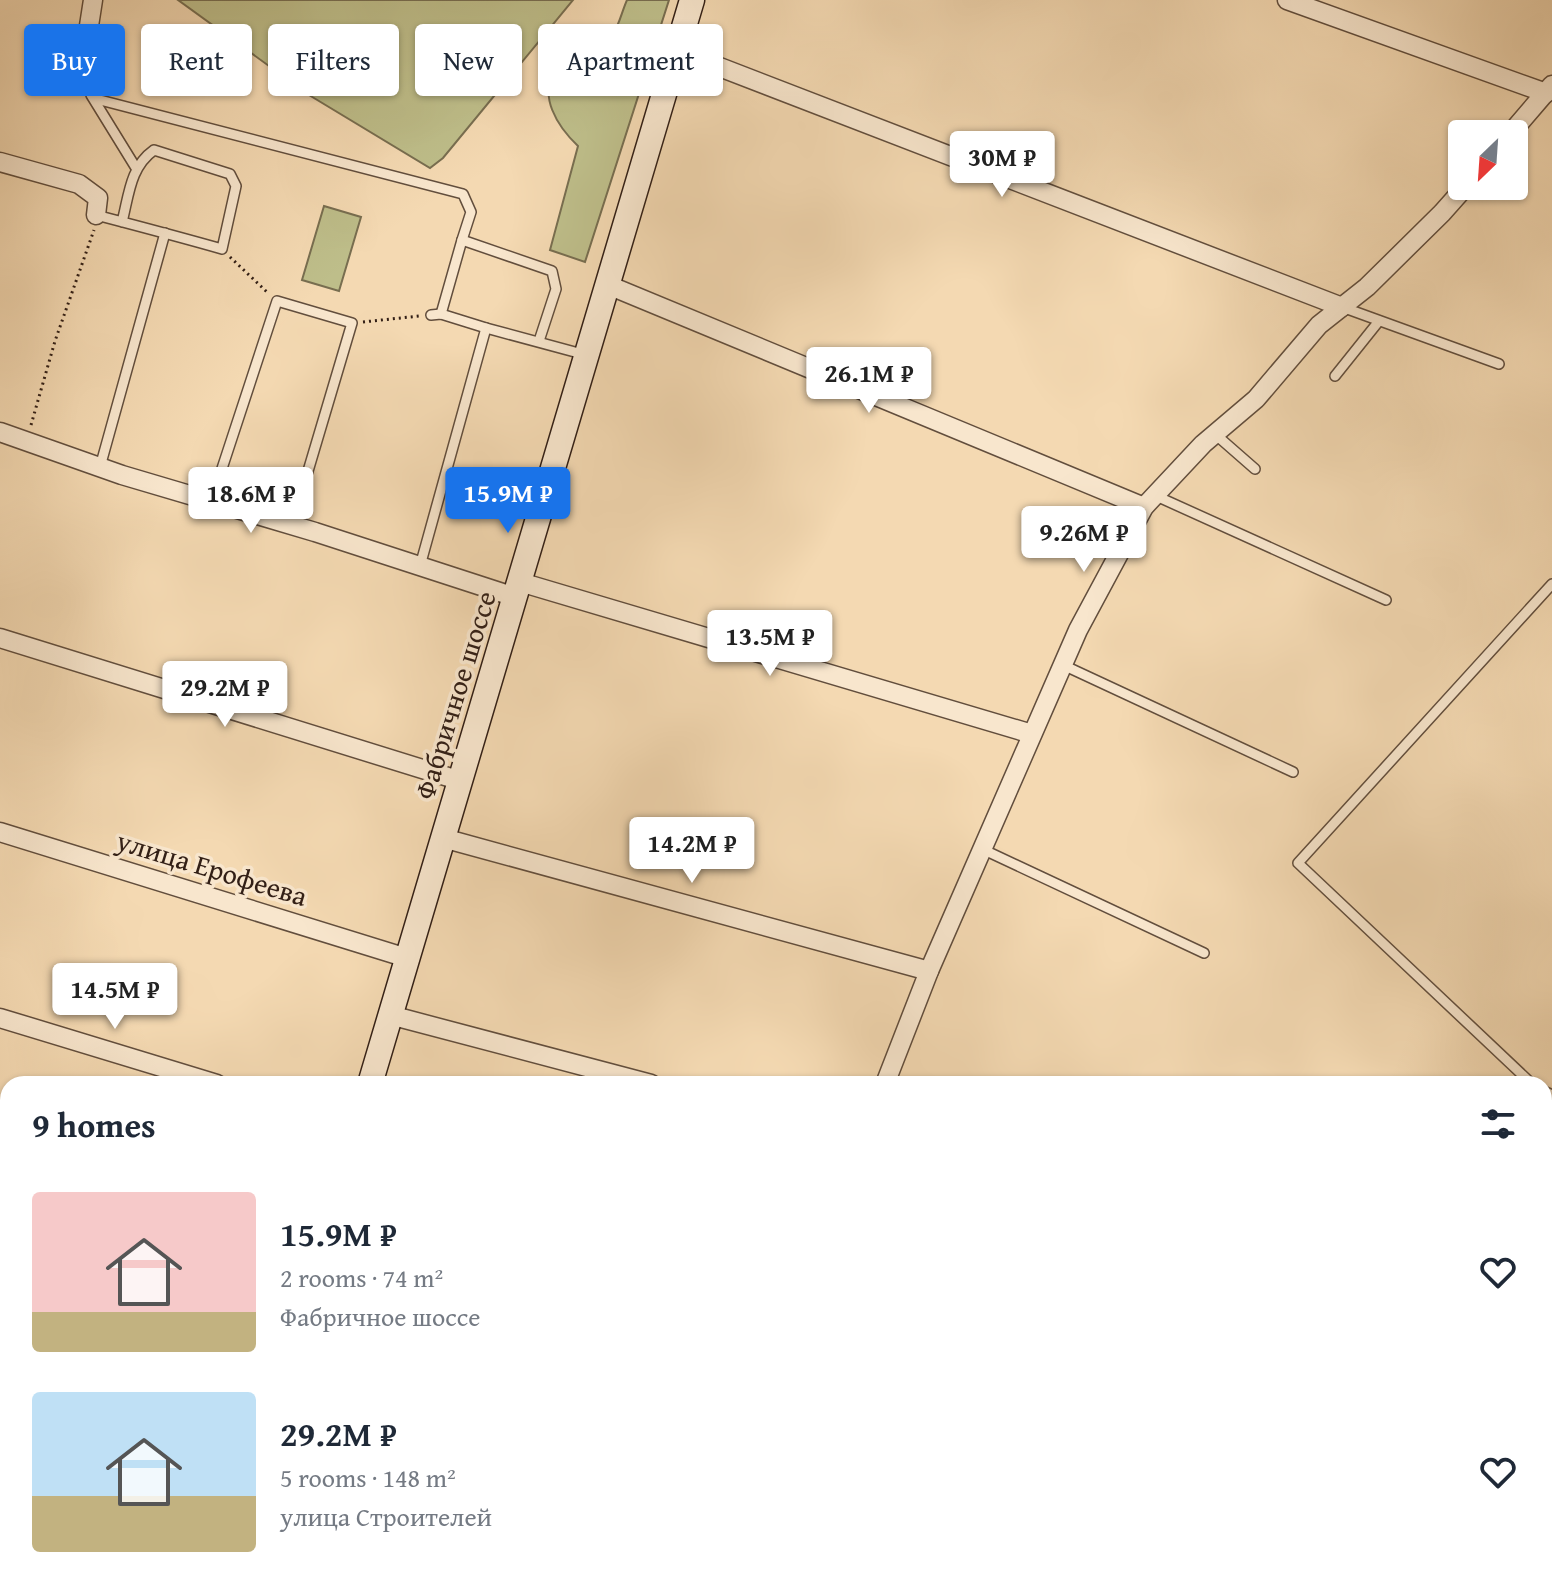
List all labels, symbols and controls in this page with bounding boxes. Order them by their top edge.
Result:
chip: Buy [24,24,125,96]
chip: Rent [141,24,252,96]
chip: Filters [268,24,399,96]
chip: New [415,24,522,96]
chip: Apartment [538,24,723,96]
north arrow [1448,120,1528,200]
map controls [1448,120,1528,200]
pin: 30M ₽ [946,131,1058,199]
text: 30M ₽ [968,137,1036,176]
pin: 26.1M ₽ [795,347,943,415]
text: 26.1M ₽ [824,353,914,392]
pin: 18.6M ₽ [177,467,325,535]
pin: 15.9M ₽ [434,467,582,535]
text: 18.6M ₽ [206,473,296,512]
text: 15.9M ₽ [463,473,553,512]
pin: 9.26M ₽ [1010,506,1158,574]
text: 9.26M ₽ [1039,512,1129,551]
street label: Фабричное шоссе [403,586,506,804]
pin: 13.5M ₽ [696,610,844,678]
text: 13.5M ₽ [725,616,815,655]
pin: 29.2M ₽ [151,661,299,729]
text: 29.2M ₽ [180,667,270,706]
pin: 14.2M ₽ [618,817,766,885]
street label: улица Ерофеева [111,819,313,916]
text: 14.2M ₽ [647,823,737,862]
pin: 14.5M ₽ [41,963,189,1031]
text: 14.5M ₽ [70,969,160,1008]
text: 9 homes [32,1100,156,1149]
icon: filters [1476,1102,1520,1146]
text: 15.9M ₽ [280,1209,397,1258]
icon: home [96,1224,192,1320]
icon: heart [1476,1250,1520,1294]
text: 2 rooms · 74 m² [280,1258,443,1297]
text: Фабричное шоссе [280,1297,480,1336]
text: 29.2M ₽ [280,1409,397,1458]
icon: home [96,1424,192,1520]
icon: heart [1476,1450,1520,1494]
text: 5 rooms · 148 m² [280,1458,456,1497]
text: улица Строителей [280,1497,492,1536]

